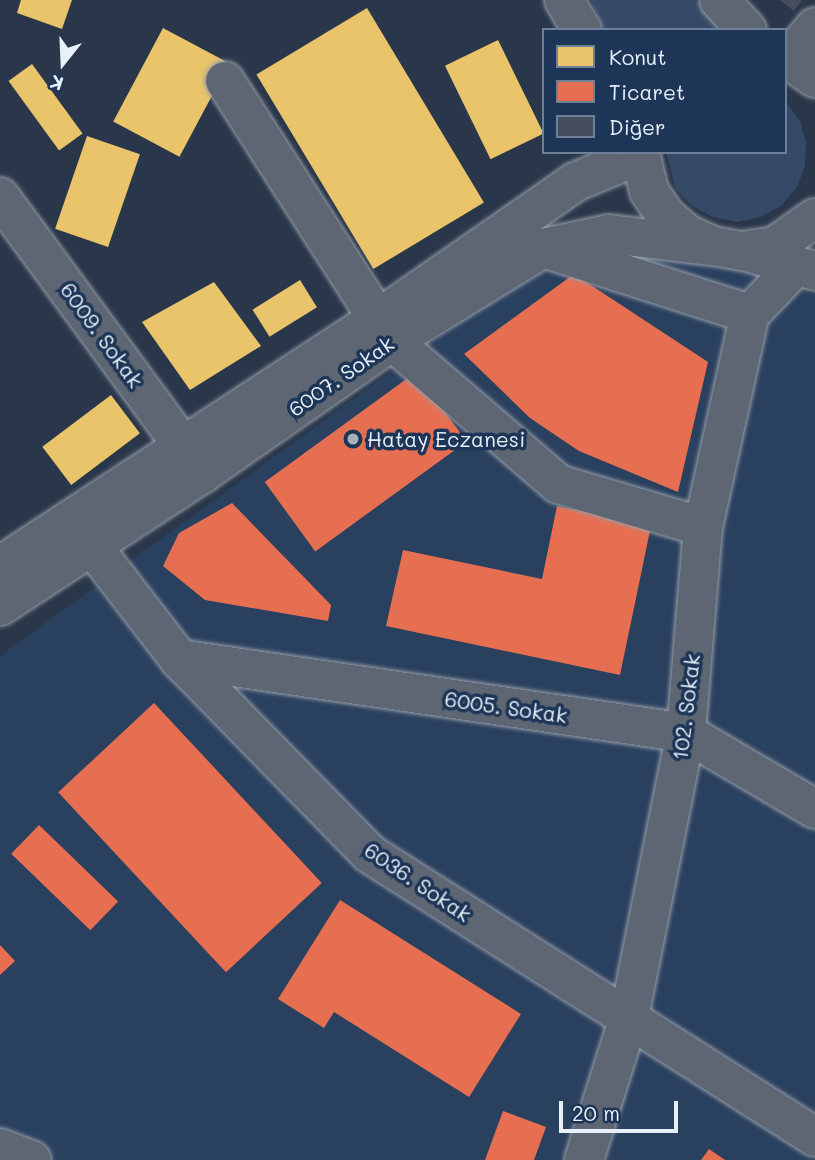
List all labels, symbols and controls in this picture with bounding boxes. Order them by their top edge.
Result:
north arrow [28,28,98,98]
legend [542,28,787,154]
text: Konut [609,43,667,70]
text: K [47,70,66,97]
text: Ticaret [609,78,685,105]
text: Diğer [609,113,666,140]
street label: 6009. Sokak [55,278,149,392]
street label: 6007. Sokak [283,330,399,422]
place label: Hatay Eczanesi [367,426,525,452]
marker: Hatay Eczanesi [345,431,361,447]
street label: 102. Sokak [667,653,705,761]
street label: 6005. Sokak [443,686,569,728]
street label: 6036. Sokak [360,837,476,927]
scale bar [563,1086,682,1130]
text: 20 m [572,1099,620,1126]

